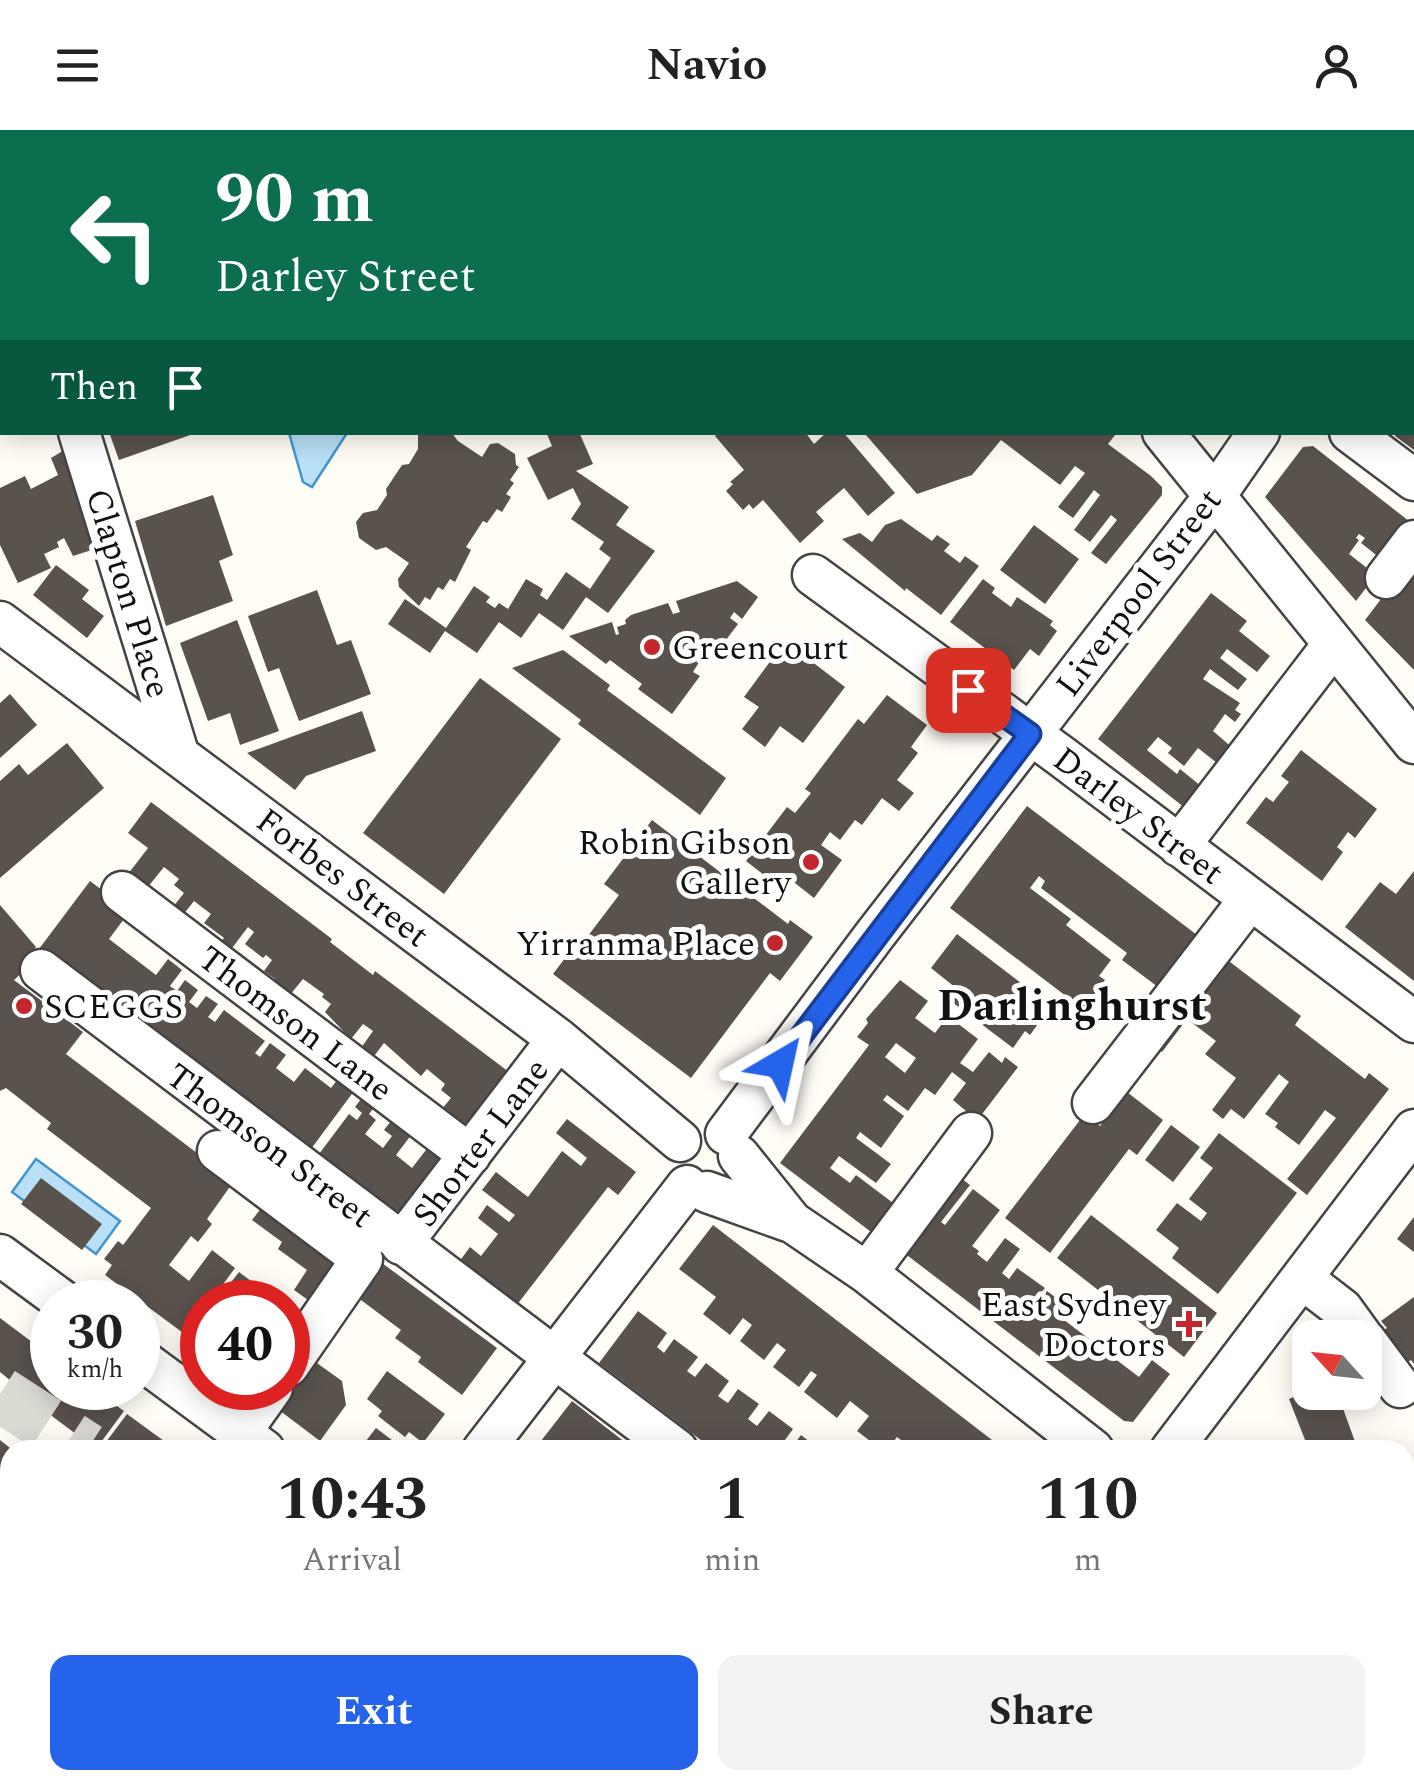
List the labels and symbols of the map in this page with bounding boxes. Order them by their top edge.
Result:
street label: Liverpool Street [1043,477,1235,709]
street label: Clapton Place [71,482,185,705]
place label: Greencourt [672,622,849,675]
marker: Greencourt [641,636,663,658]
pin [926,648,1011,733]
street label: Darley Street [1041,734,1235,898]
street label: Forbes Street [244,795,440,961]
place label: Robin Gibson Gallery [578,817,792,910]
marker: Robin Gibson Gallery [800,851,822,873]
place label: Yirranma Place [516,918,755,971]
marker: Yirranma Place [764,932,786,954]
street label: Thomson Lane [186,933,404,1115]
district label: Darlinghurst [937,972,1207,1041]
place label: SCEGGS [44,981,183,1034]
marker: SCEGGS [13,995,35,1017]
position arrow [728,1012,832,1116]
street label: Shorter Lane [400,1047,563,1239]
street label: Thomson Street [154,1050,384,1242]
place label: East Sydney Doctors [980,1279,1167,1372]
speed limit sign: 40 [180,1280,310,1410]
marker: East Sydney Doctors [1176,1311,1202,1337]
north arrow [1292,1320,1382,1410]

